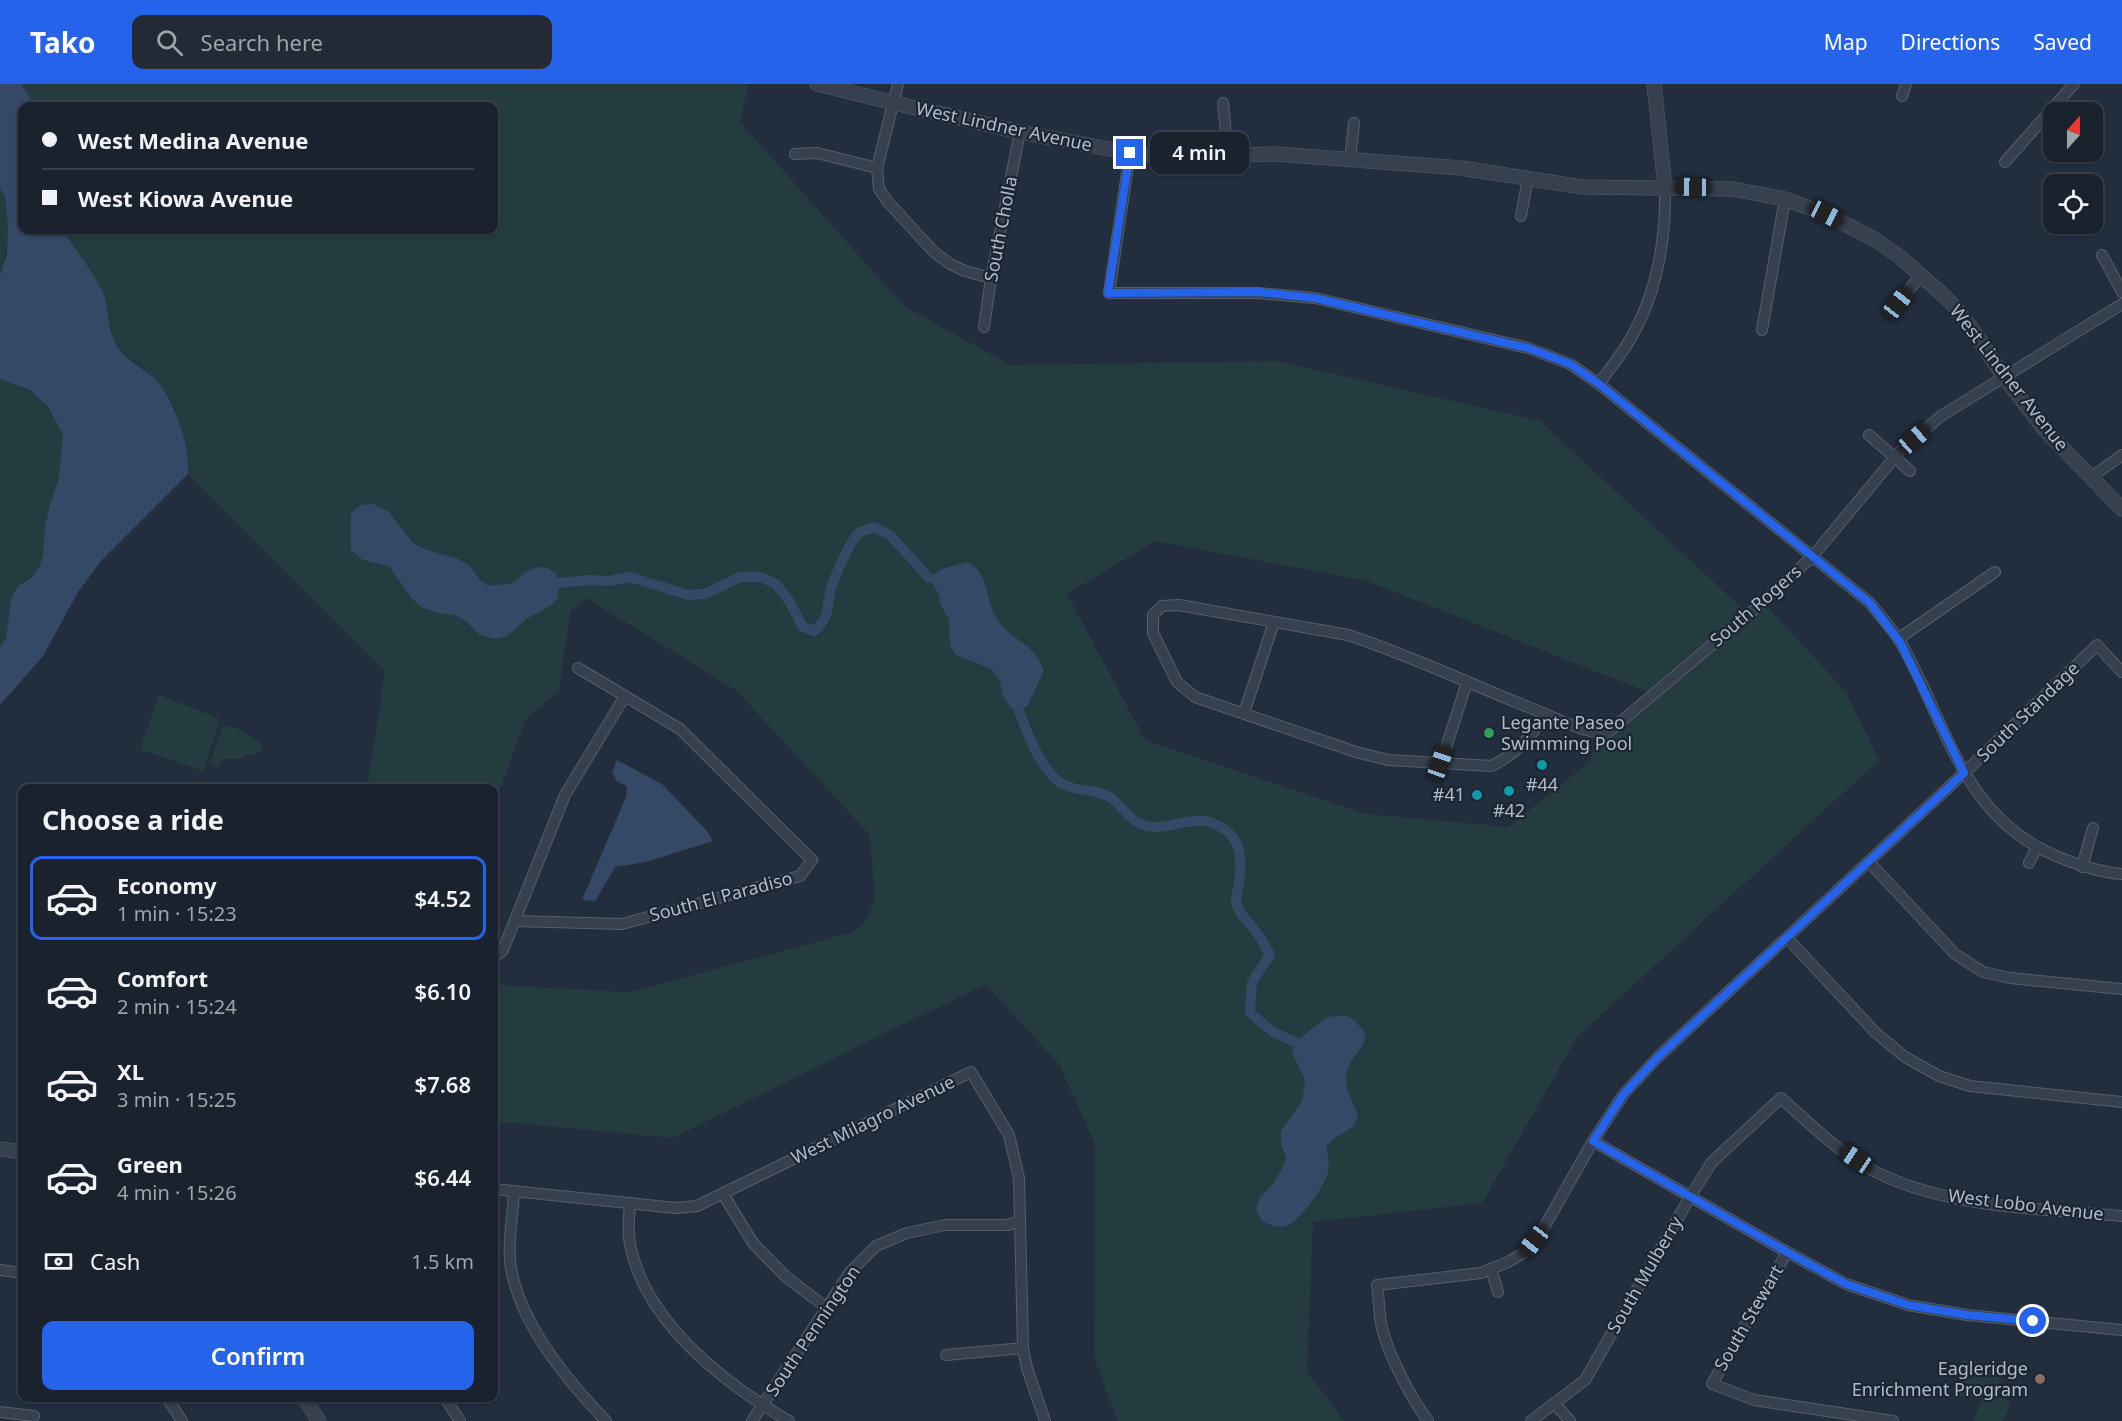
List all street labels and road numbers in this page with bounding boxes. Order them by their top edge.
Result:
street label: West Lindner Avenue [914,96,1094,156]
street label: South Cholla [978,174,1022,284]
street label: West Lindner Avenue [1945,299,2074,455]
street label: South Rogers [1705,559,1806,652]
street label: South Standage [1971,656,2084,767]
street label: South El Paradiso [647,865,795,927]
street label: West Milagro Avenue [787,1069,958,1169]
street label: West Lobo Avenue [1947,1183,2105,1225]
street label: South Mulberry [1601,1211,1688,1337]
street label: South Pennington [759,1260,865,1401]
street label: South Stewart [1708,1260,1788,1375]

